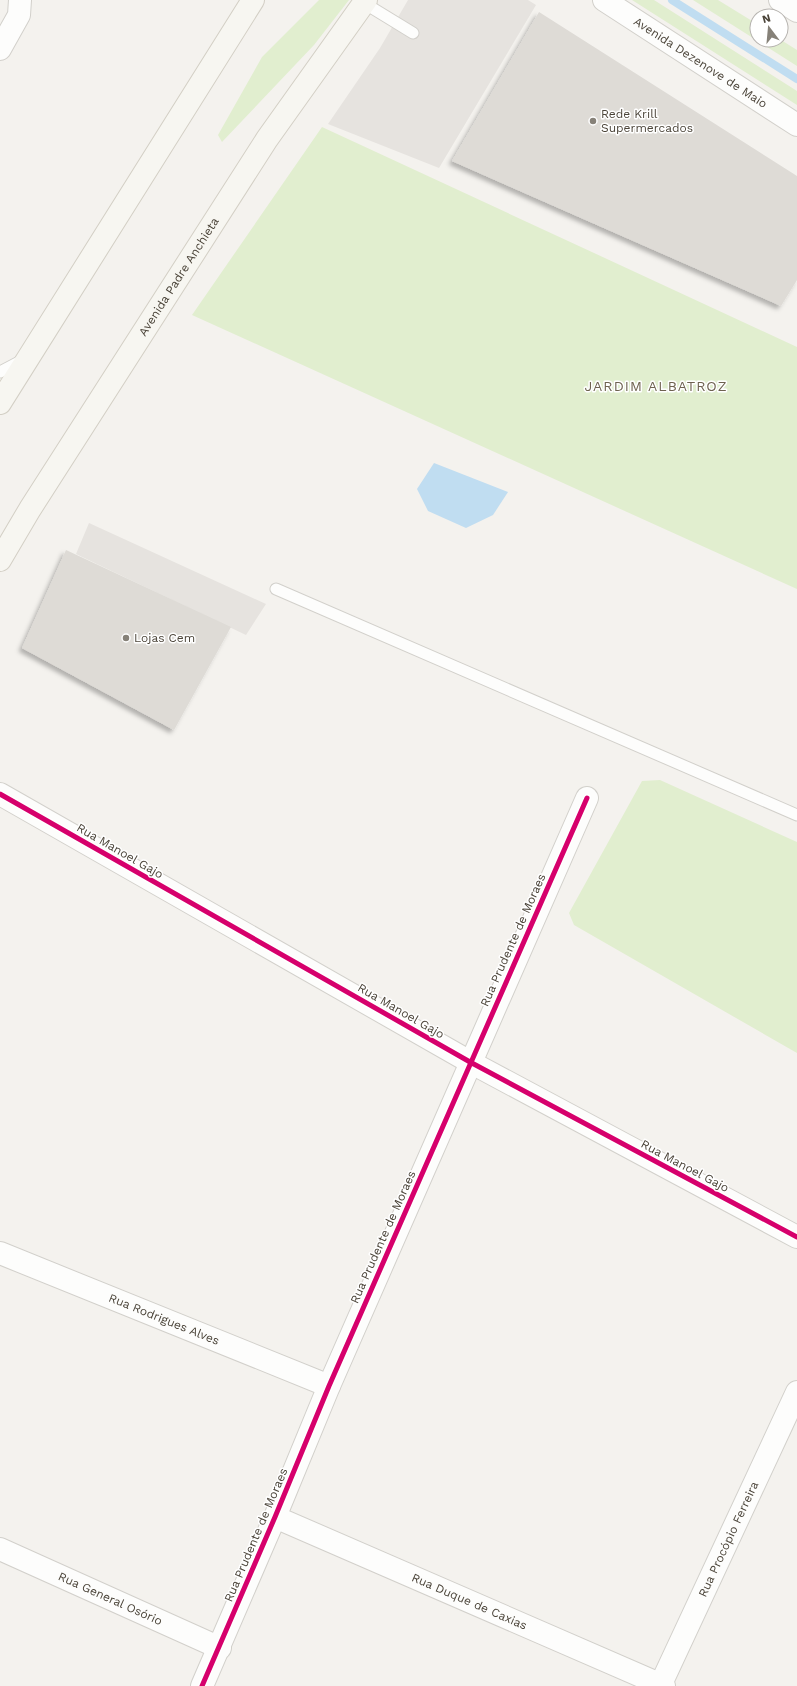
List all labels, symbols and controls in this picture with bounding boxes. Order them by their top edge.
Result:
north arrow [749,8,789,48]
text: N [761,11,772,26]
street label: Avenida Dezenove de Maio [631,14,770,111]
place label: Rede Krill Supermercados [601,107,693,135]
marker: Rede Krill Supermercados [588,116,598,126]
street label: Avenida Padre Anchieta [136,215,222,339]
district label: JARDIM ALBATROZ [585,378,727,394]
place label: Lojas Cem [134,631,195,645]
marker: Lojas Cem [121,633,131,643]
street label: Rua Manoel Gajo [74,821,166,881]
street label: Rua Prudente de Moraes [477,871,549,1009]
street label: Rua Manoel Gajo [355,981,447,1041]
street label: Rua Manoel Gajo [639,1137,731,1195]
street label: Rua Prudente de Moraes [347,1168,419,1306]
street label: Rua Rodrigues Alves [107,1291,221,1348]
street label: Rua Prudente de Moraes [221,1466,291,1604]
street label: Rua Procópio Ferreira [695,1479,761,1599]
street label: Rua General Osório [56,1569,165,1628]
street label: Rua Duque de Caxias [410,1570,529,1633]

